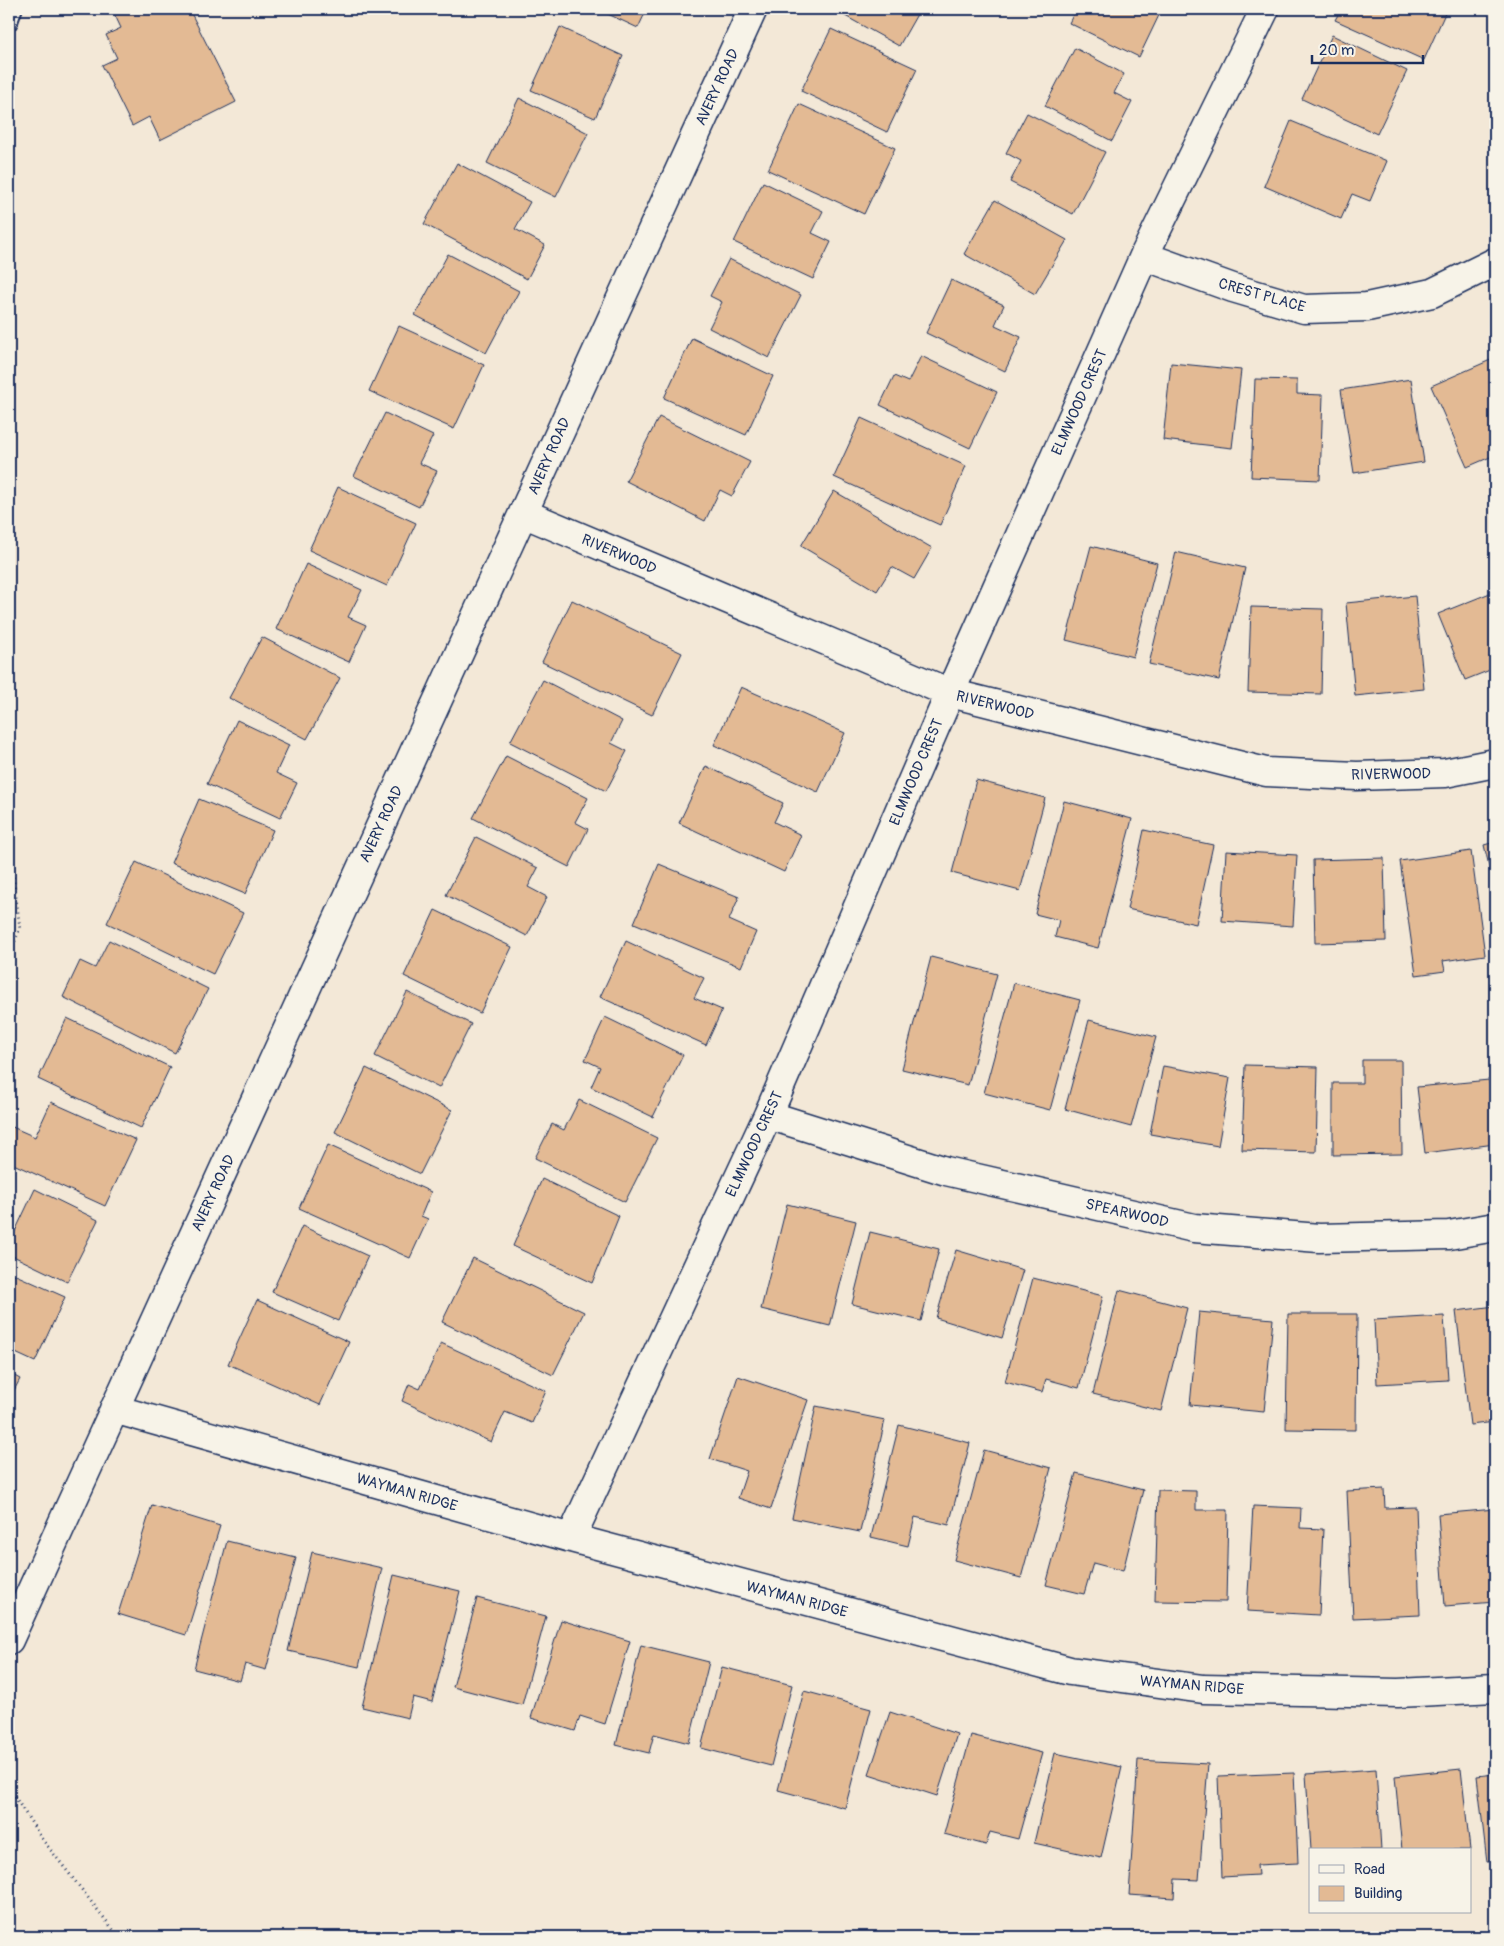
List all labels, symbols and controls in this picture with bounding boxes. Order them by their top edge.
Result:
scale bar [1312,32,1423,64]
text: 20 m [1319,41,1354,60]
street label: AVERY ROAD [691,46,744,129]
street label: CREST PLACE [1216,274,1308,317]
street label: ELMWOOD CREST [1048,346,1111,458]
street label: AVERY ROAD [524,415,575,498]
street label: RIVERWOOD [578,530,659,579]
street label: RIVERWOOD [954,687,1036,724]
street label: ELMWOOD CREST [885,716,948,829]
street label: RIVERWOOD [1351,764,1431,785]
street label: AVERY ROAD [355,783,408,866]
street label: ELMWOOD CREST [722,1088,787,1200]
street label: AVERY ROAD [187,1152,240,1235]
street label: SPEARWOOD [1084,1195,1170,1232]
street label: WAYMAN RIDGE [354,1469,460,1516]
street label: WAYMAN RIDGE [744,1577,850,1622]
street label: WAYMAN RIDGE [1139,1671,1245,1700]
legend [1309,1848,1472,1914]
text: Road [1354,1860,1385,1879]
text: Building [1354,1884,1402,1903]

